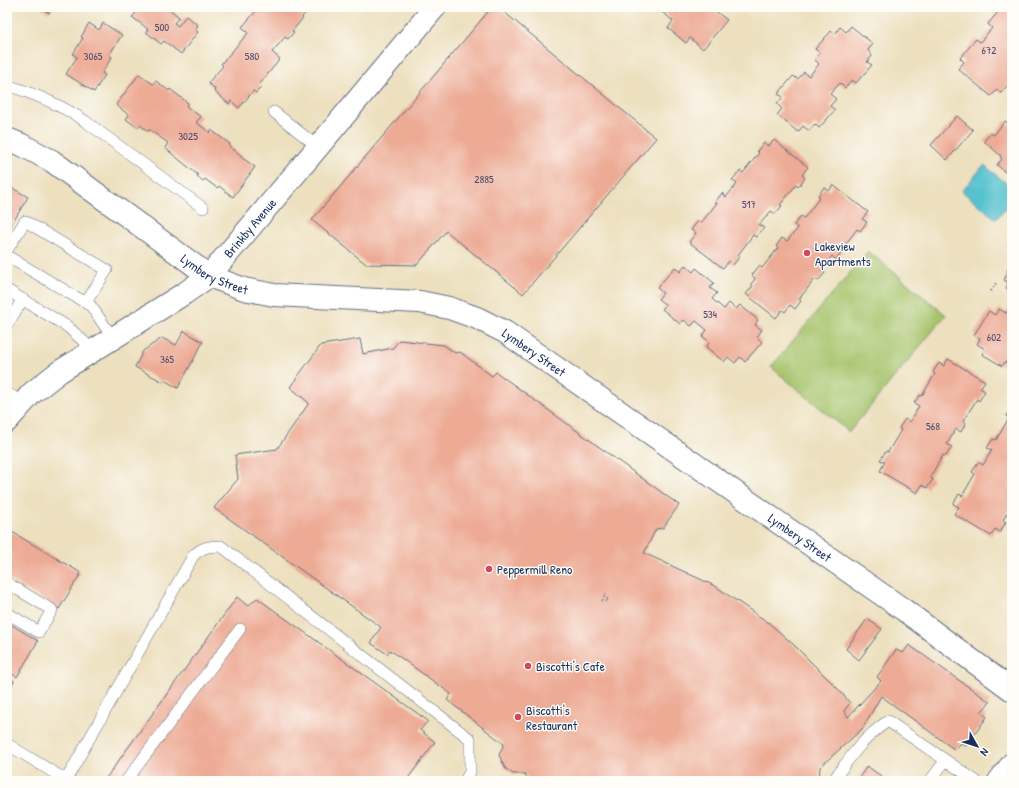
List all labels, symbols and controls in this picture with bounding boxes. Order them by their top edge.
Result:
house number: 500 [155,20,169,34]
house number: 672 [982,43,996,57]
house number: 3065 [84,49,103,63]
house number: 580 [245,49,259,63]
house number: 3025 [178,129,198,143]
house number: 2885 [474,172,494,186]
street label: Brinkby Avenue [219,194,280,261]
house number: 517 [742,197,756,211]
place label: Lakeview Apartments [815,237,871,270]
marker: Lakeview Apartments [802,248,812,258]
street label: Lymbery Street [177,250,250,299]
house number: 534 [703,307,717,321]
street label: Lymbery Street [499,324,570,381]
house number: 602 [987,330,1001,344]
house number: 365 [160,352,174,366]
house number: 568 [926,419,940,433]
street label: Lymbery Street [765,509,836,566]
place label: Peppermill Reno [497,560,572,578]
marker: Peppermill Reno [484,564,494,574]
place label: Biscotti's Cafe [536,657,605,675]
marker: Biscotti's Cafe [523,661,533,671]
place label: Biscotti's Restaurant [526,701,578,734]
marker: Biscotti's Restaurant [513,712,523,722]
north arrow [957,726,997,766]
text: N [977,746,992,759]

